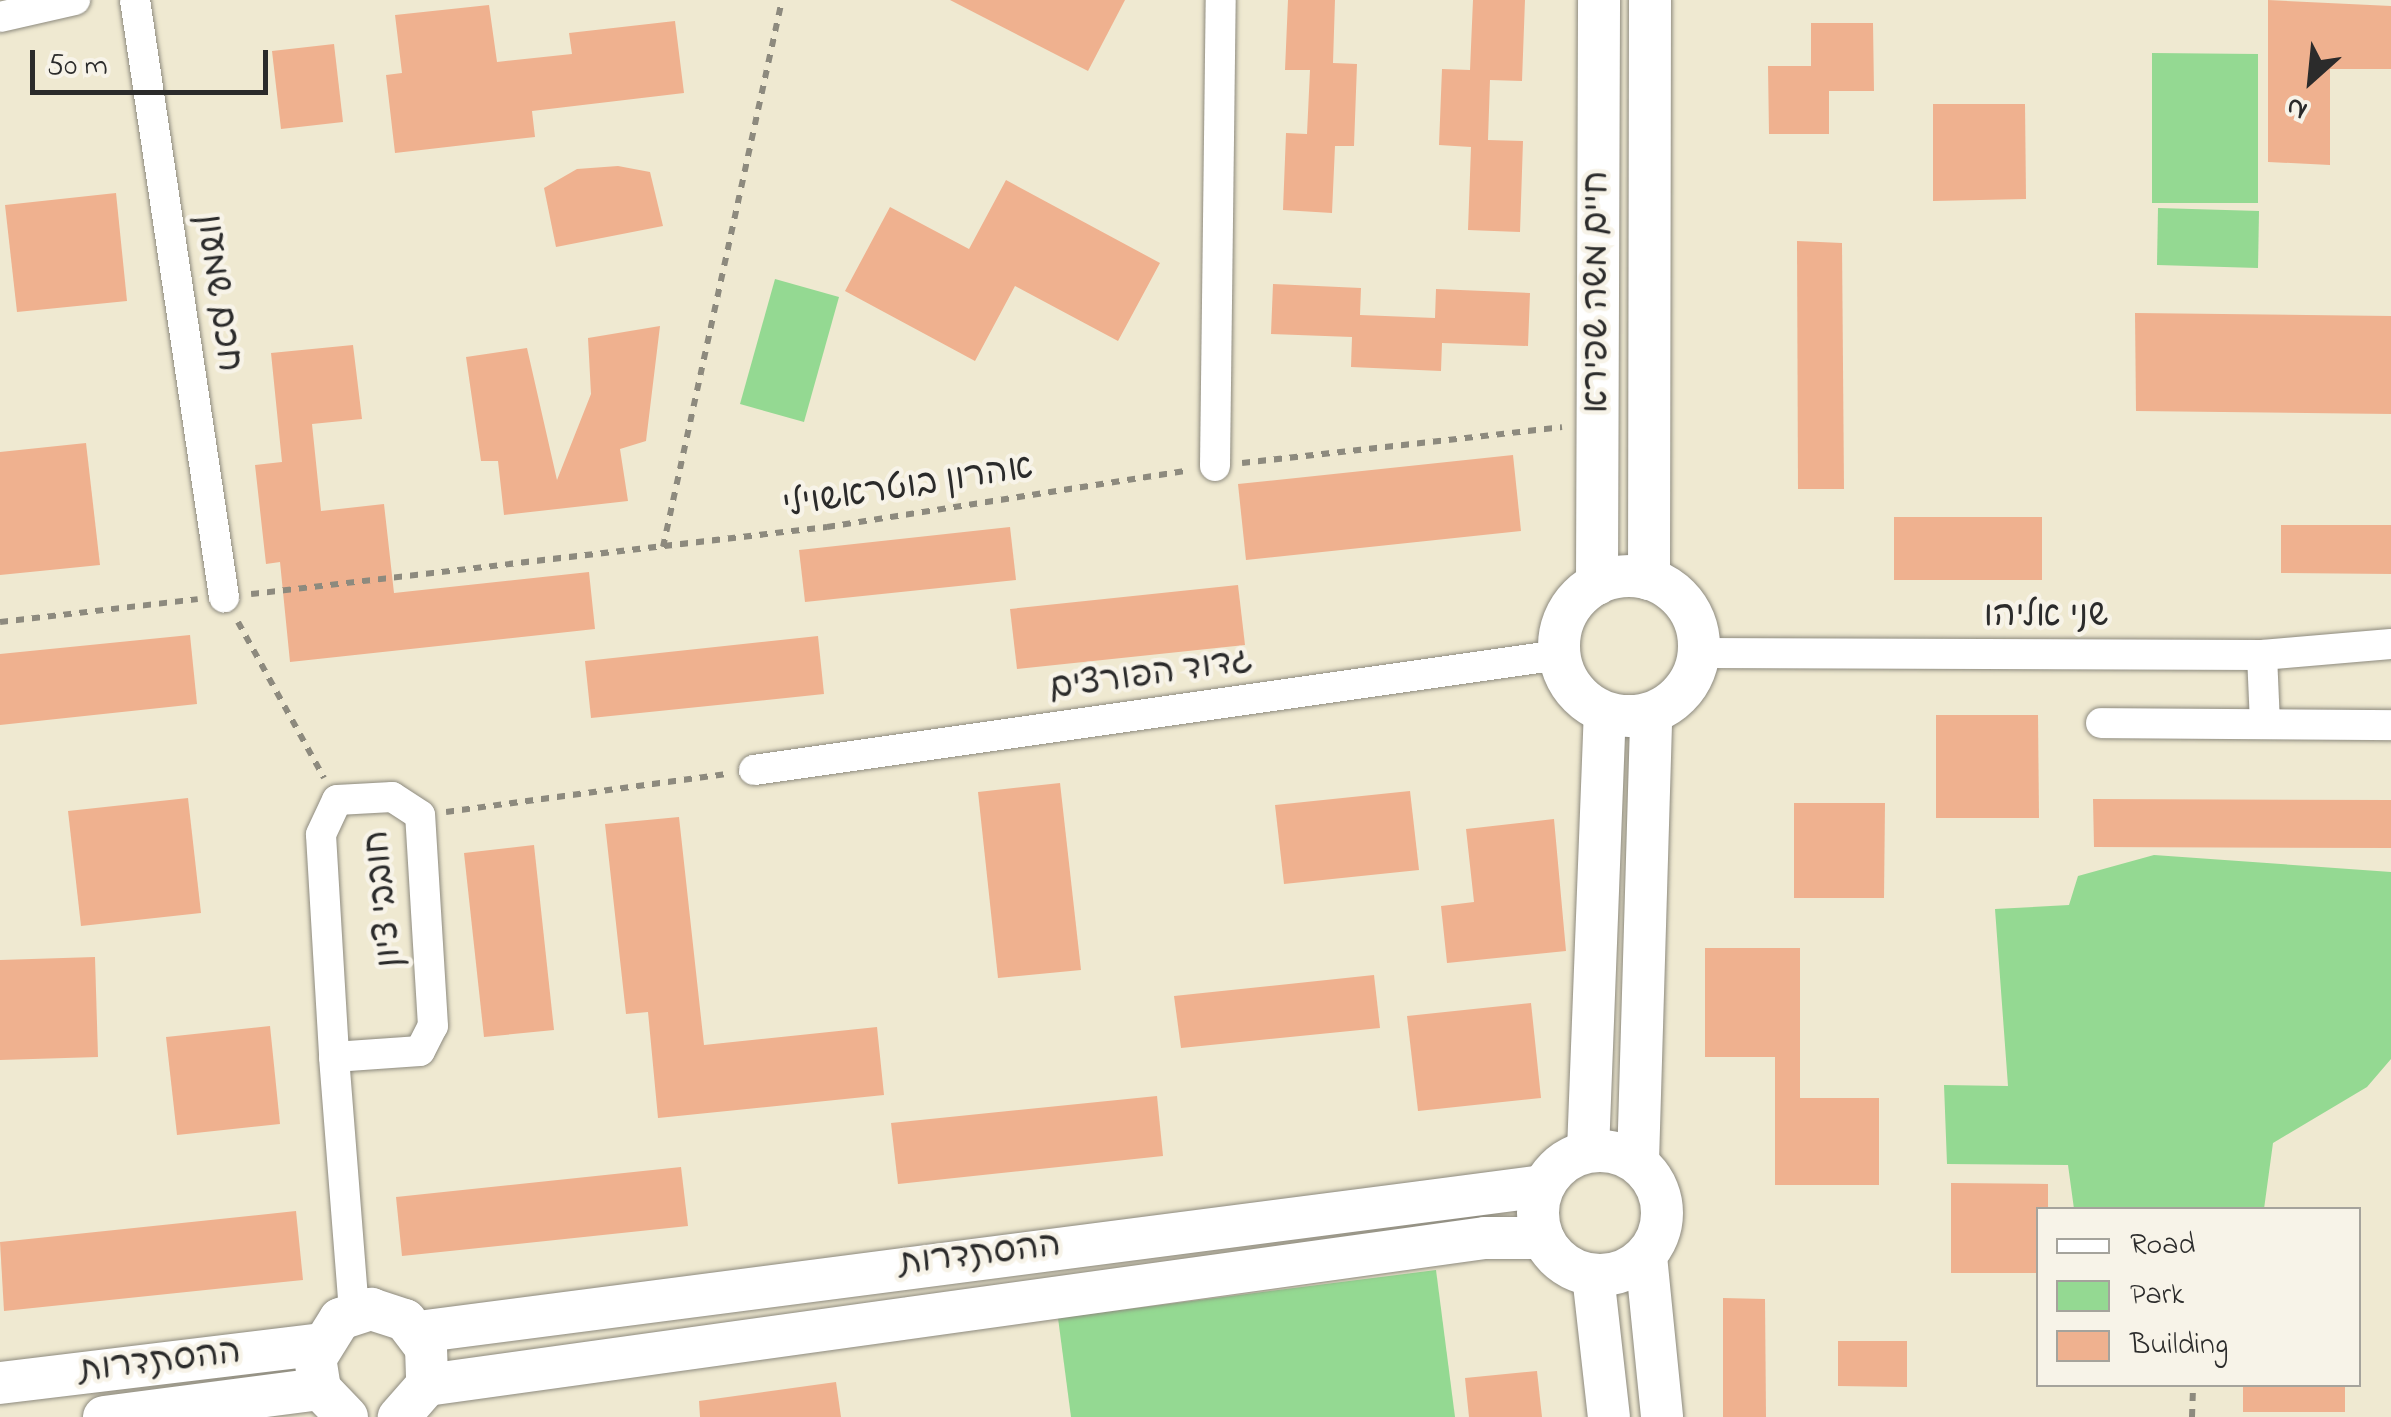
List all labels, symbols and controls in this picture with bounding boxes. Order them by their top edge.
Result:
scale bar [35,30,272,92]
north arrow [2261,30,2361,130]
text: 50 m [47,45,108,89]
text: N [2279,85,2315,130]
street label: חיים משה שפירא [1577,171,1619,413]
street label: חכם שמעון [185,212,249,374]
street label: אהרון בוטראשוילי [780,447,1036,529]
street label: שני אליהו [1984,596,2108,638]
street label: גדוד הפורצים [1047,641,1255,711]
street label: חובבי ציון [357,828,413,970]
legend [2036,1207,2361,1387]
text: Road [2130,1224,2195,1268]
street label: ההסתדרות [897,1225,1063,1287]
text: Park [2130,1274,2184,1318]
text: Building [2130,1324,2228,1368]
street label: ההסתדרות [77,1332,243,1394]

